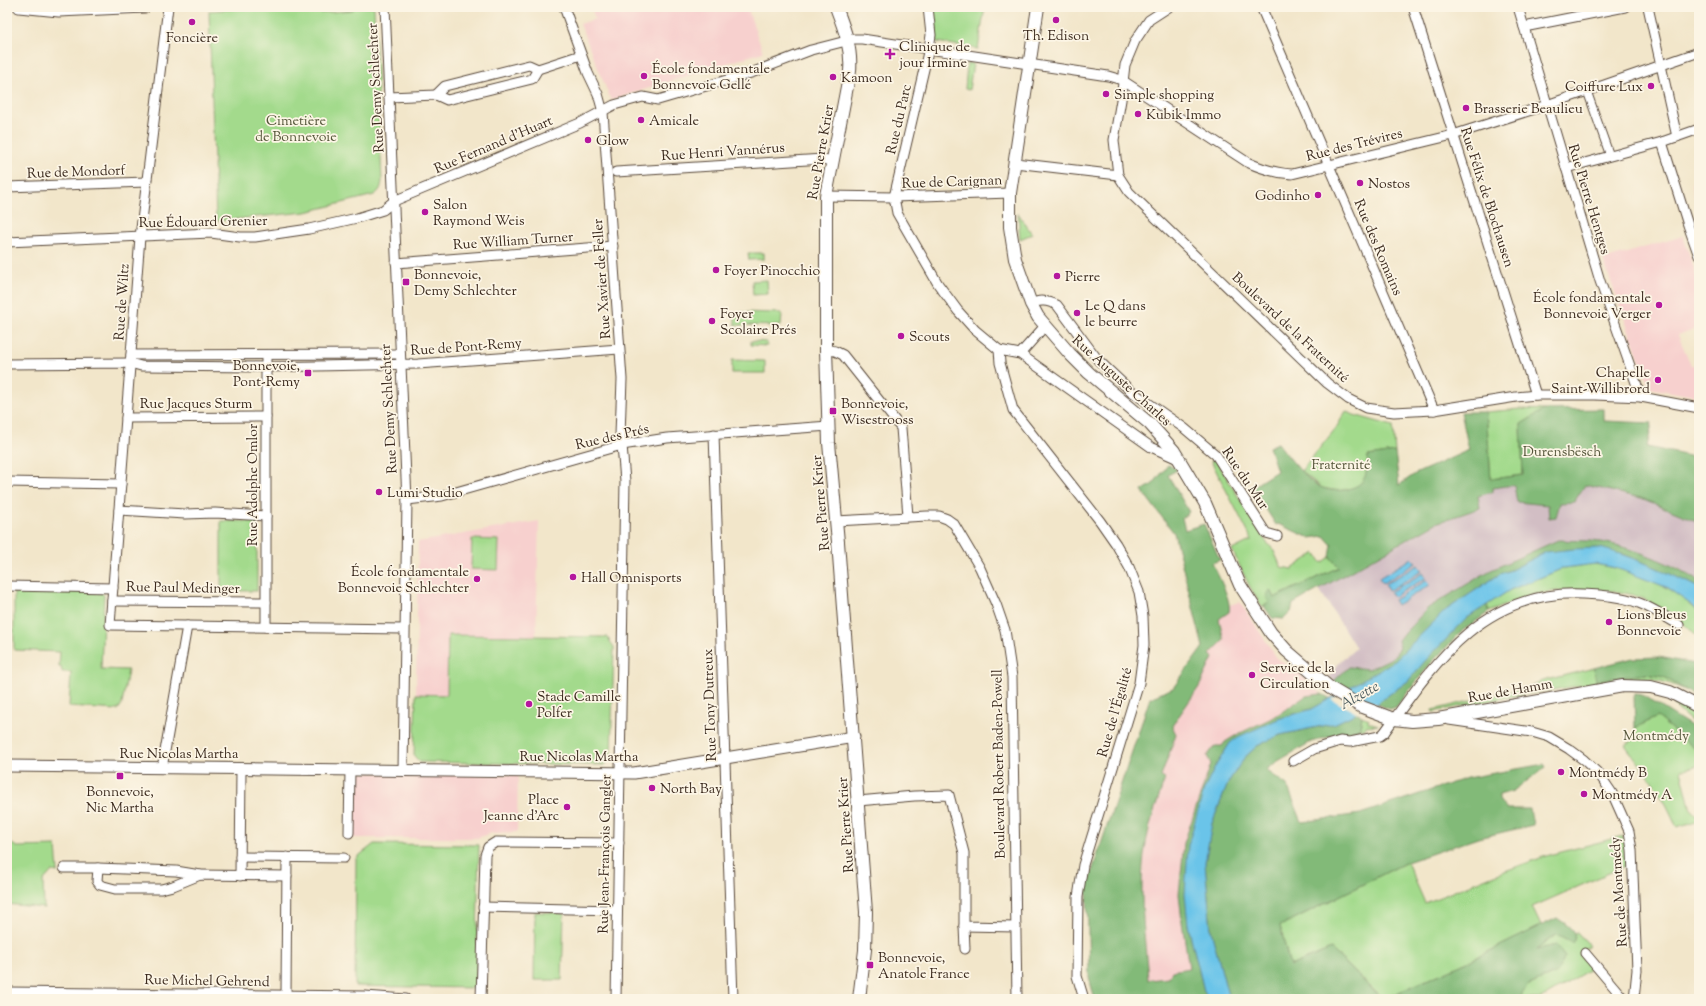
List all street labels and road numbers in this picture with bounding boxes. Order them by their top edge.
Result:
street label: Rue Demy Schlechter [364,22,390,153]
street label: Rue du Parc [882,82,918,157]
street label: Rue Pierre Krier [804,103,840,201]
street label: Rue Fernand d'Huart [431,112,556,180]
street label: Rue des Trévires [1304,124,1405,168]
street label: Rue Félix de Blochausen [1454,125,1518,270]
street label: Rue Henri Vannérus [661,139,786,167]
street label: Rue Pierre Hentges [1562,142,1614,257]
street label: Rue de Mondorf [27,161,127,185]
street label: Rue de Carignan [901,171,1003,195]
street label: Rue des Romains [1348,196,1407,299]
street label: Rue Édouard Grenier [138,212,268,234]
street label: Rue Xavier de Feller [589,217,617,340]
street label: Rue William Turner [452,228,575,256]
street label: Rue de Wiltz [110,263,136,341]
street label: Boulevard de la Fraternité [1226,269,1353,388]
street label: Rue Auguste Charles [1067,331,1175,432]
street label: Rue de Pont-Remy [410,334,522,362]
street label: Rue Demy Schlechter [377,343,403,474]
street label: Rue Jacques Sturm [140,395,253,415]
street label: Rue des Prés [574,420,651,456]
street label: Rue Adolphe Omlor [244,423,264,546]
street label: Rue du Mur [1216,444,1273,515]
street label: Rue Pierre Krier [808,453,836,552]
street label: Rue Paul Medinger [126,578,241,600]
street label: Rue Tony Dutreux [699,648,723,762]
street label: Rue de l'Égalité [1094,665,1138,760]
street label: Boulevard Robert Baden-Powell [988,669,1012,859]
street label: Rue de Hamm [1467,675,1554,709]
street label: Rue Nicolas Martha [120,745,239,765]
street label: Rue Nicolas Martha [520,748,639,768]
street label: Rue Jean-François Gangler [595,773,617,934]
street label: Rue Pierre Krier [834,775,860,874]
street label: Rue de Montmédy [1606,836,1634,948]
street label: Rue Michel Gehrend [144,971,270,993]

